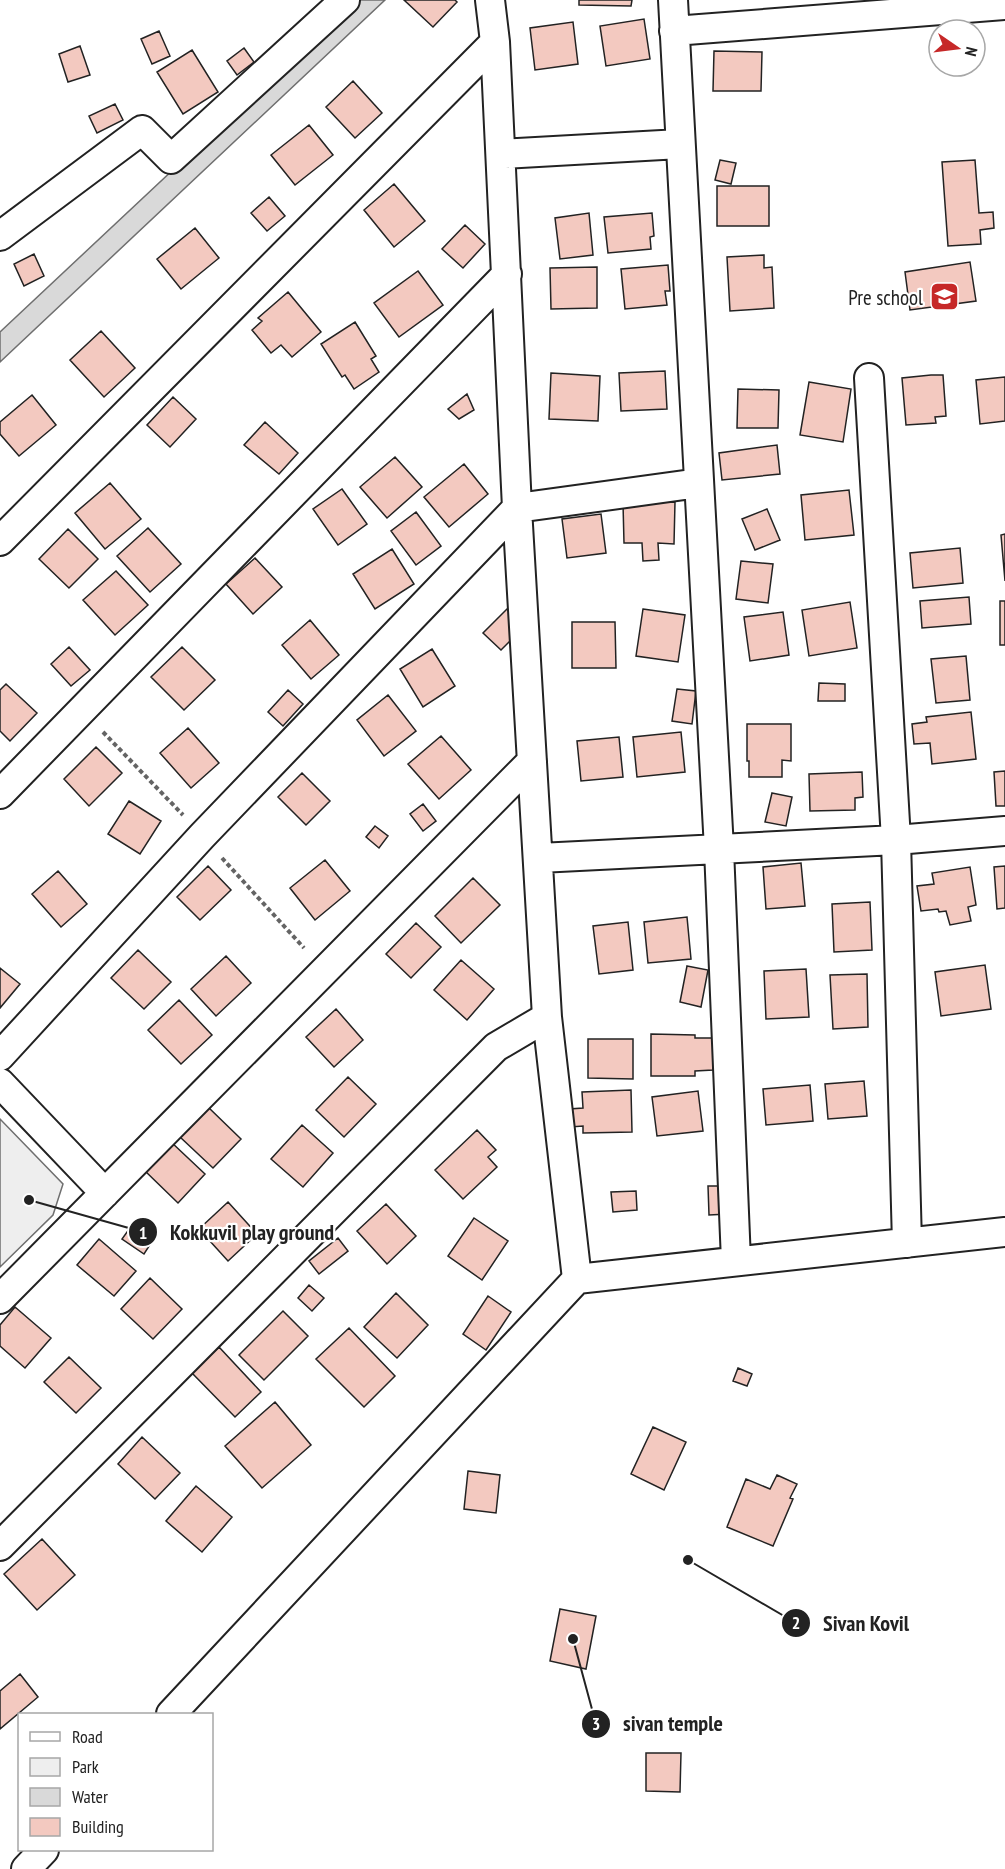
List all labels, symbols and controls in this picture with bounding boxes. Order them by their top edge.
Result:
north arrow [927,18,987,78]
text: N [961,45,982,58]
school or university icon: Pre school [928,281,960,313]
place label: Pre school [848,284,923,311]
callout: Kokkuvil play ground [128,1212,346,1252]
text: Kokkuvil play ground [170,1218,334,1246]
text: 1 [139,1221,147,1244]
callout: Sivan Kovil [781,1603,921,1643]
text: Sivan Kovil [823,1609,910,1637]
text: 2 [792,1611,800,1634]
callout: sivan temple [581,1704,735,1744]
text: sivan temple [623,1709,723,1737]
text: 3 [592,1712,600,1735]
legend [18,1713,213,1851]
text: Road [72,1725,103,1748]
text: Park [72,1755,99,1778]
text: Water [72,1785,108,1808]
text: Building [72,1815,124,1838]

